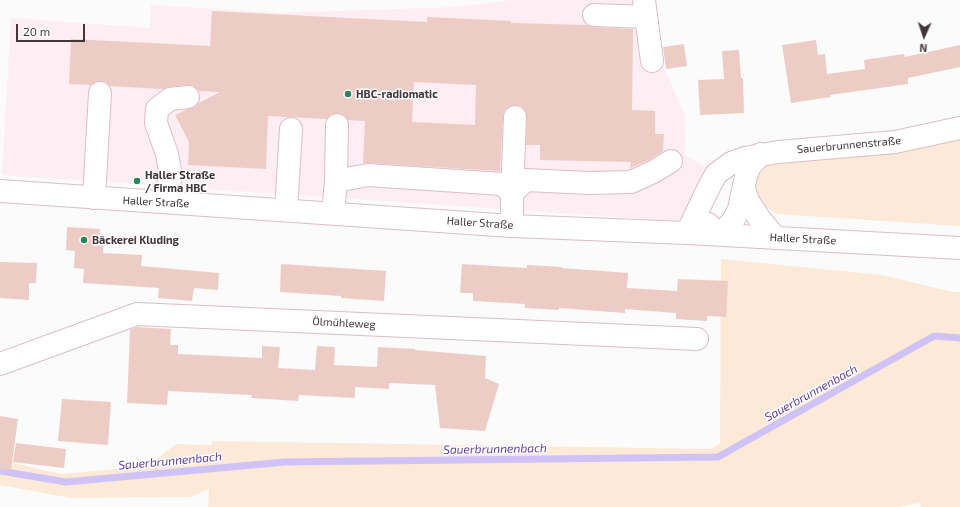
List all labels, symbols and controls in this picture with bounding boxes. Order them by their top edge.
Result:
scale bar [18,16,87,42]
north arrow [904,16,944,56]
text: 20 m [23,24,50,38]
text: N [919,42,928,55]
place label: HBC-radiomatic [356,87,438,101]
marker: HBC-radiomatic [343,89,353,99]
street label: Sauerbrunnenstraße [796,134,902,156]
place label: Haller Straße / Firma HBC [145,168,215,194]
marker: Haller Straße / Firma HBC [132,176,142,186]
street label: Haller Straße [122,194,190,210]
street label: Haller Straße [446,214,514,232]
street label: Haller Straße [769,231,837,247]
place label: Bäckerei Kluding [92,233,179,247]
marker: Bäckerei Kluding [79,235,89,245]
street label: Ölmühleweg [312,315,376,331]
water label: Sauerbrunnenbach [762,362,860,424]
water label: Sauerbrunnenbach [443,441,547,457]
water label: Sauerbrunnenbach [118,449,222,473]

